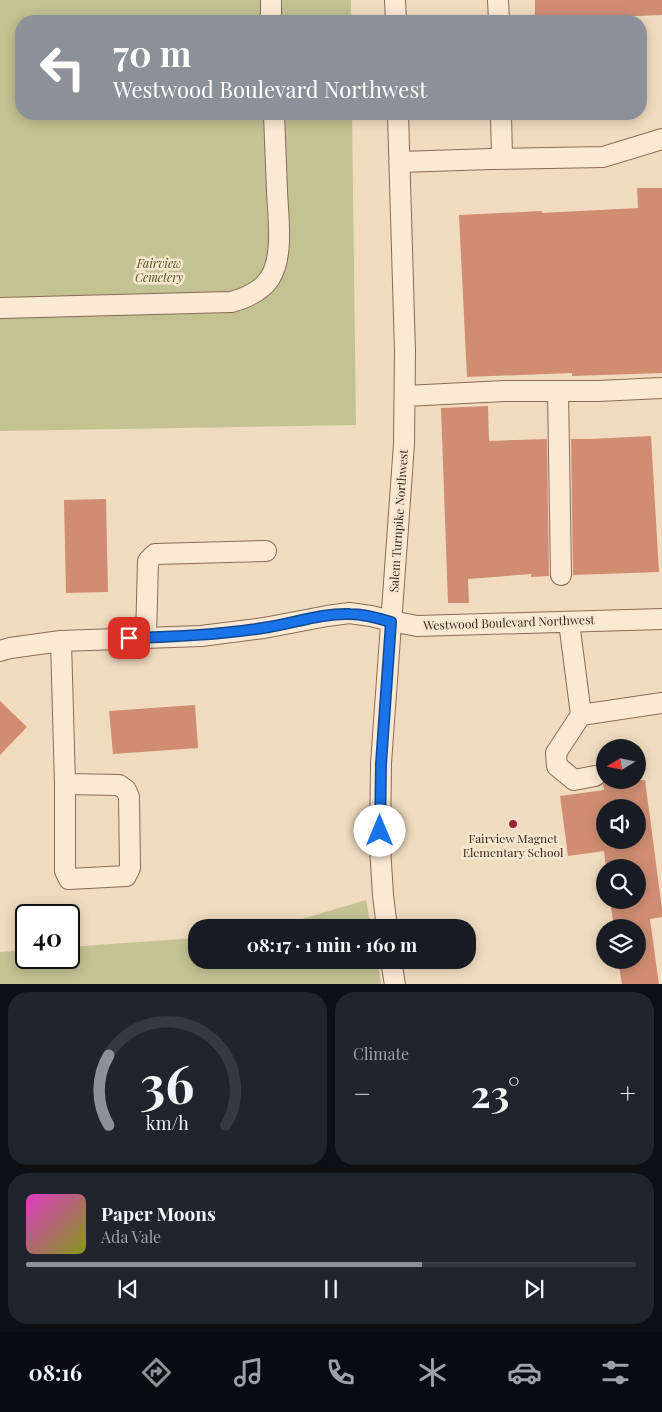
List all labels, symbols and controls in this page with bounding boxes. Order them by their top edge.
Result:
text: 70 m [113,29,191,76]
icon: left [30,35,95,100]
text: Westwood Boulevard Northwest [113,74,427,104]
park label: Fairview Cemetery [135,255,183,285]
street label: Salem Turnpike Northwest [385,448,411,593]
street label: Westwood Boulevard Northwest [422,611,596,633]
pin [108,617,150,659]
icon: arrive [115,624,143,652]
north arrow [596,739,646,789]
map controls [596,739,646,969]
button: sound [596,799,646,849]
position arrow [353,804,405,856]
marker: Fairview Magnet Elementary School [507,818,519,830]
place label: Fairview Magnet Elementary School [463,830,564,860]
button: search [596,859,646,909]
speed limit sign: 40 [15,904,80,969]
button: layers [596,919,646,969]
text: 08:17 · 1 min · 160 m [247,931,417,957]
text: Climate [353,1043,409,1064]
text: 36 [140,1048,195,1117]
text: 23° [471,1067,520,1118]
text: − [353,1074,371,1111]
text: + [620,1074,636,1111]
text: km/h [146,1111,189,1134]
text: Paper Moons [101,1200,216,1226]
text: Ada Vale [101,1226,161,1247]
icon: previous [114,1275,142,1303]
icon: pause [317,1275,345,1303]
icon: next [520,1275,548,1303]
icon: directions [139,1355,174,1390]
icon: music [231,1355,266,1390]
icon: phone [323,1355,358,1390]
icon: climate [415,1355,450,1390]
icon: car [507,1355,542,1390]
icon: filters [598,1355,633,1390]
text: 08:16 [28,1357,82,1387]

